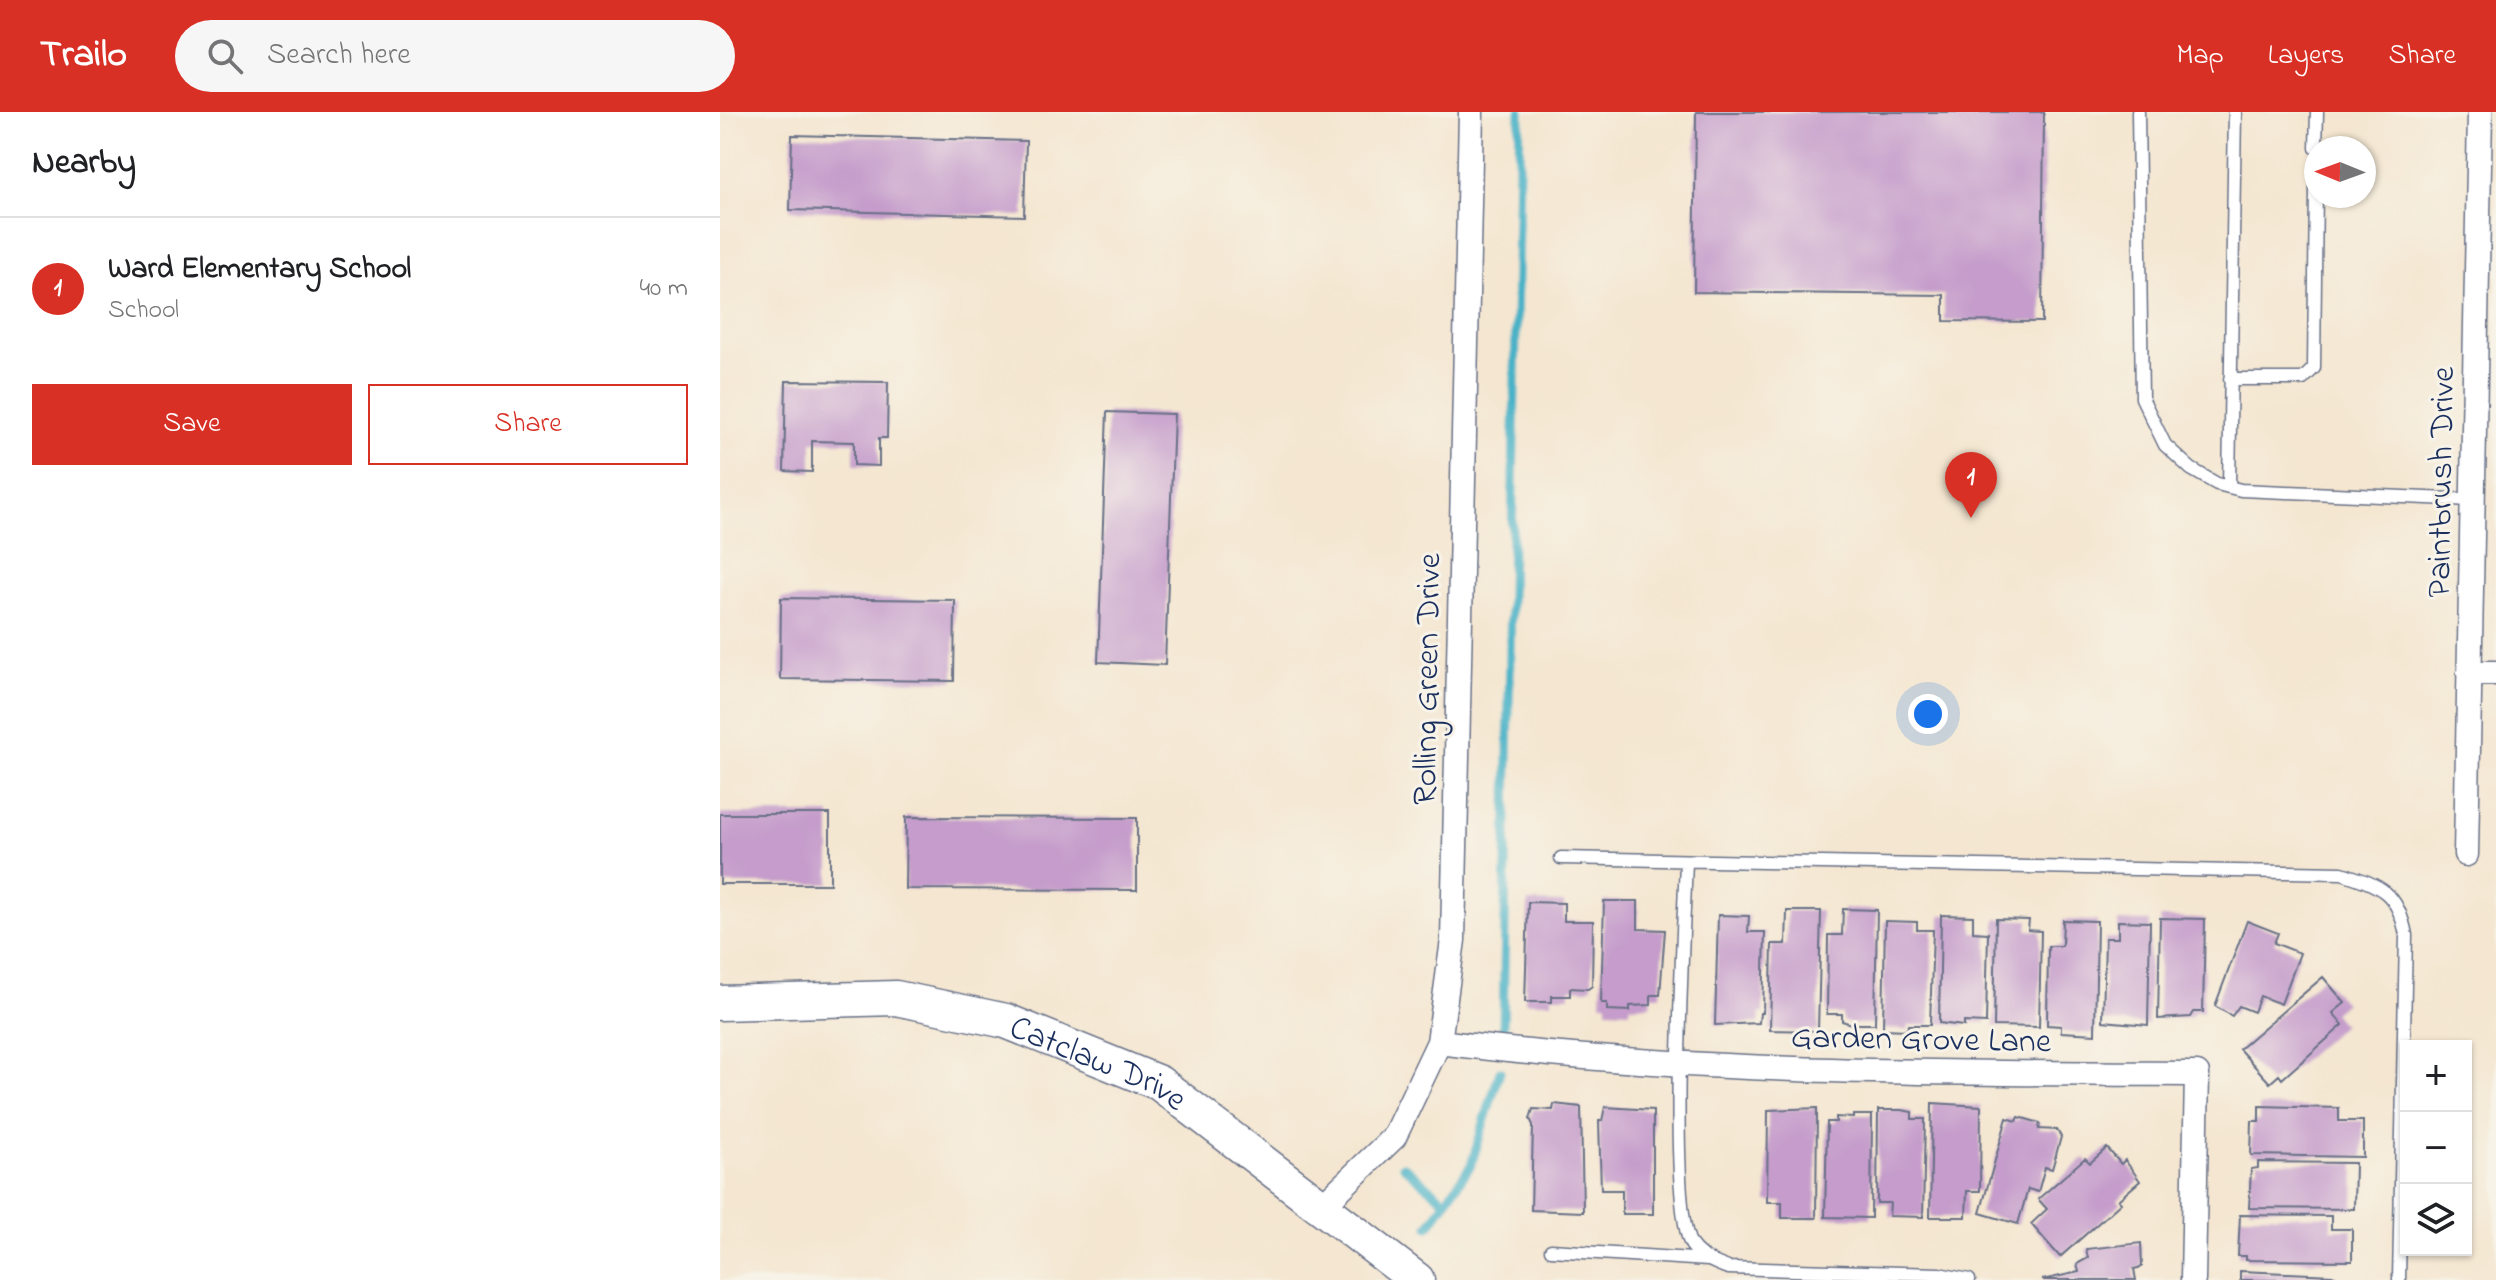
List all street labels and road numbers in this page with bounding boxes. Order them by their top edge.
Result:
street label: Paintbrush Drive [2416,365,2470,598]
street label: Rolling Green Drive [1402,552,1456,806]
street label: Catclaw Drive [1001,1004,1197,1125]
street label: Garden Grove Lane [1790,1014,2052,1068]

